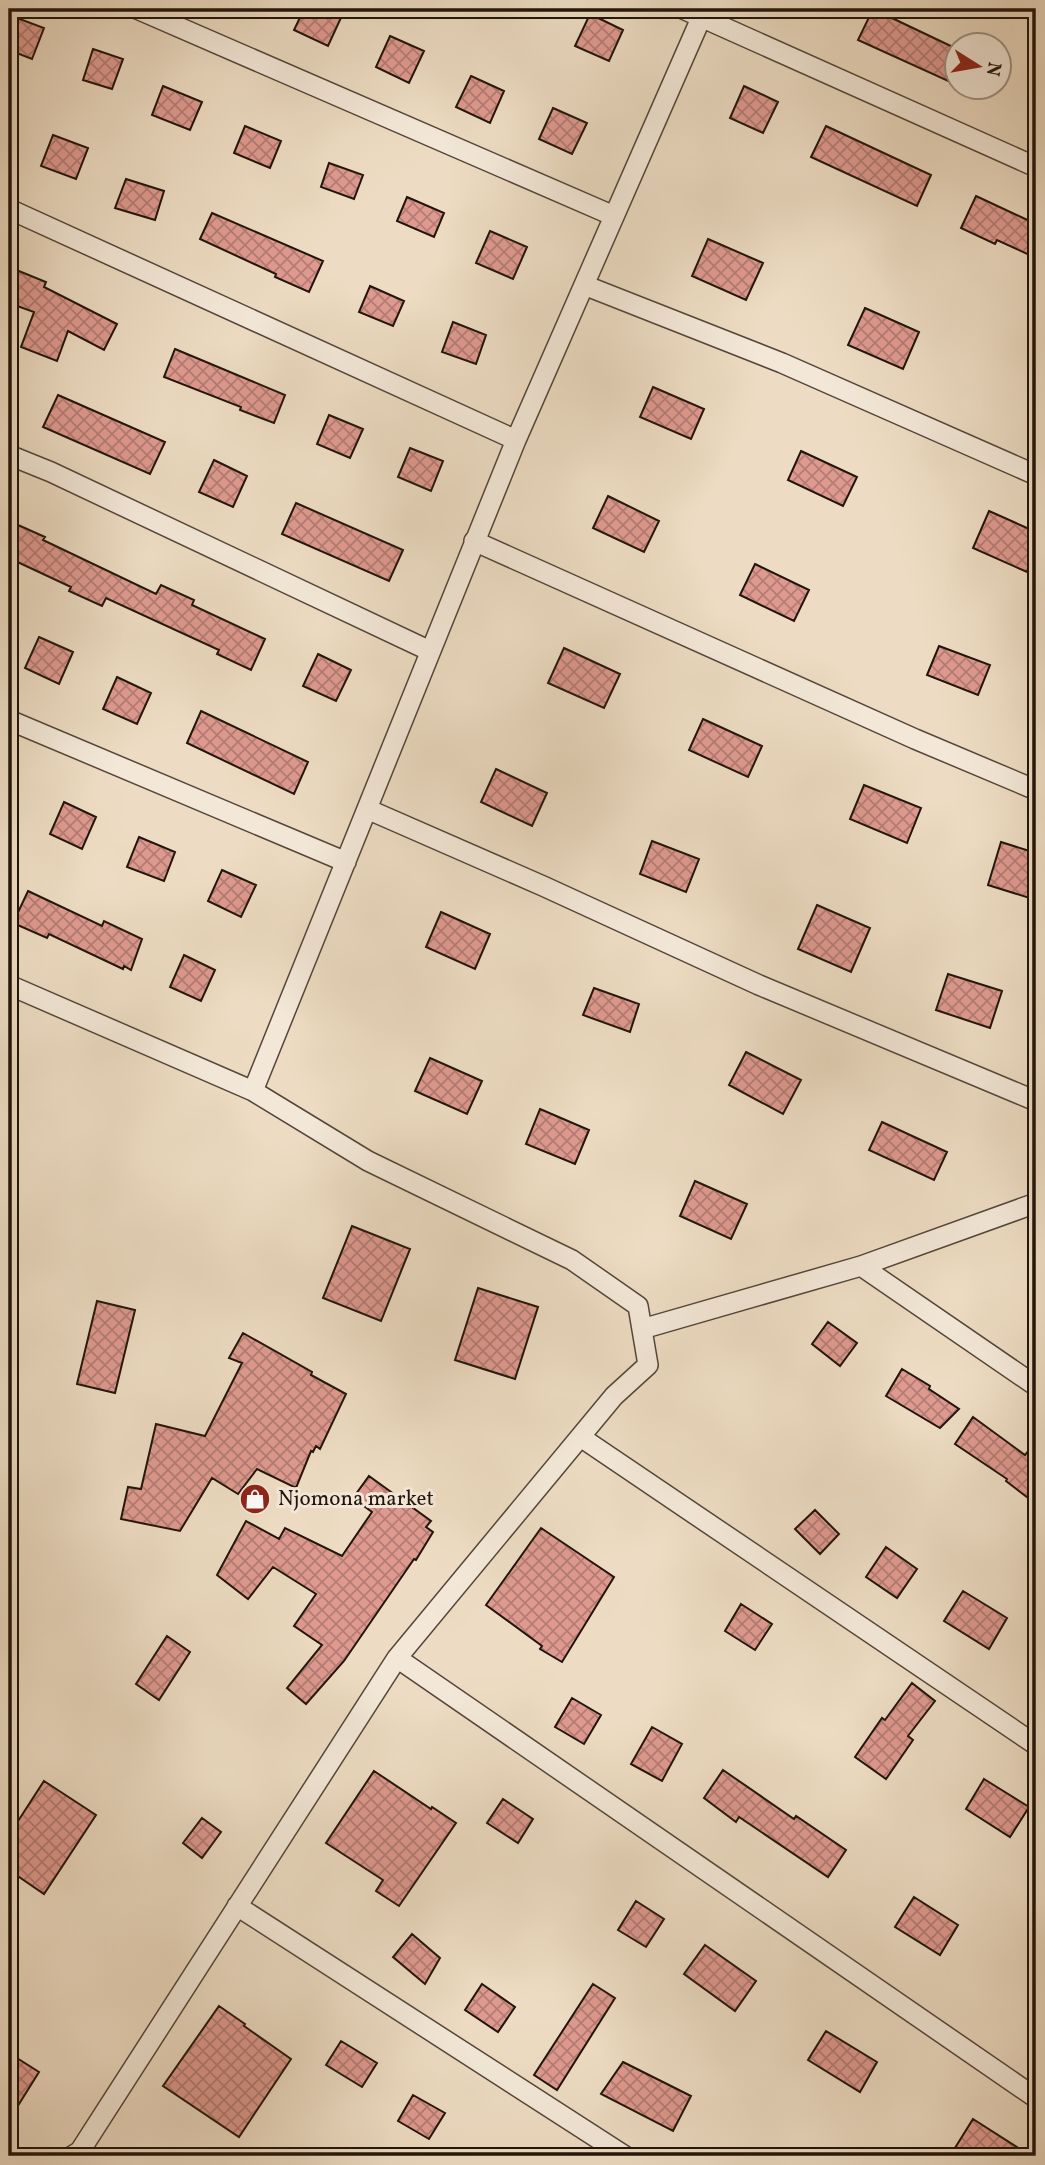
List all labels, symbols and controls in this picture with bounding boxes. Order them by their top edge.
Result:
north arrow [944,32,1014,102]
text: N [979,60,1007,78]
shop icon: Njomona market [238,1482,272,1516]
place label: Njomona market [278,1485,434,1514]

